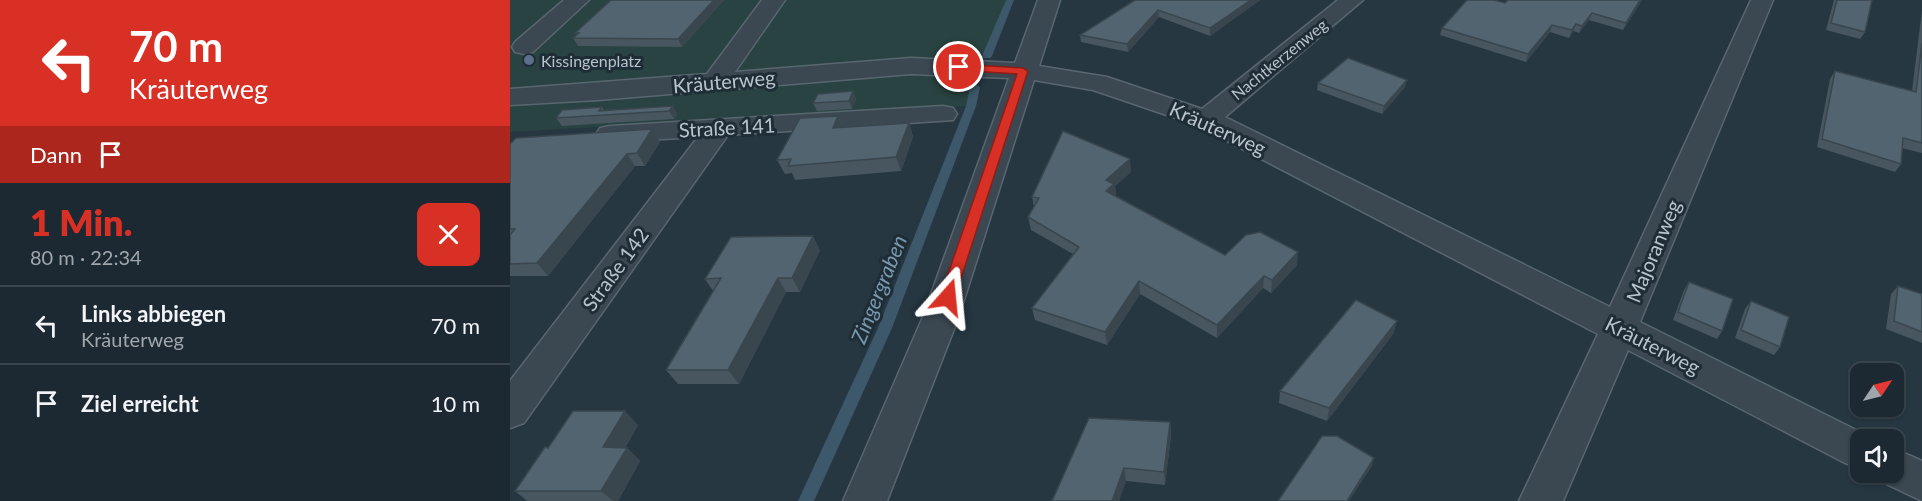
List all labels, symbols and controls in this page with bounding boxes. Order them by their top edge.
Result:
street label: Nachtkerzenweg [1227,15,1331,103]
text: 70 m [129,21,223,71]
icon: left [30,24,108,102]
pin [933,41,984,92]
icon: arrive [942,50,975,83]
place label: Kissingenplatz [541,51,641,70]
marker: Kissingenplatz [522,53,536,67]
street label: Kräuterweg [672,65,776,97]
text: Kräuterweg [129,72,268,105]
street label: Kräuterweg [1166,96,1270,160]
street label: Straße 141 [678,112,776,142]
icon: arrive [94,138,127,171]
text: Dann [30,141,82,168]
street label: Majoranweg [1621,196,1685,306]
text: 1 Min. [30,200,132,244]
button: close [417,203,480,266]
street label: Straße 142 [577,223,653,315]
water label: Zingergraben [845,231,911,348]
text: 80 m · 22:34 [30,245,142,269]
position arrow [916,265,980,329]
text: Links abbiegen [81,300,226,327]
icon: left [30,309,63,342]
street label: Kräuterweg [1602,311,1704,379]
text: 70 m [431,312,480,339]
text: Kräuterweg [81,327,184,351]
north arrow [1850,363,1904,417]
map controls [1850,363,1904,483]
icon: arrive [30,387,63,420]
text: Ziel erreicht [81,390,199,417]
text: 10 m [431,390,480,417]
button: sound [1850,429,1904,483]

